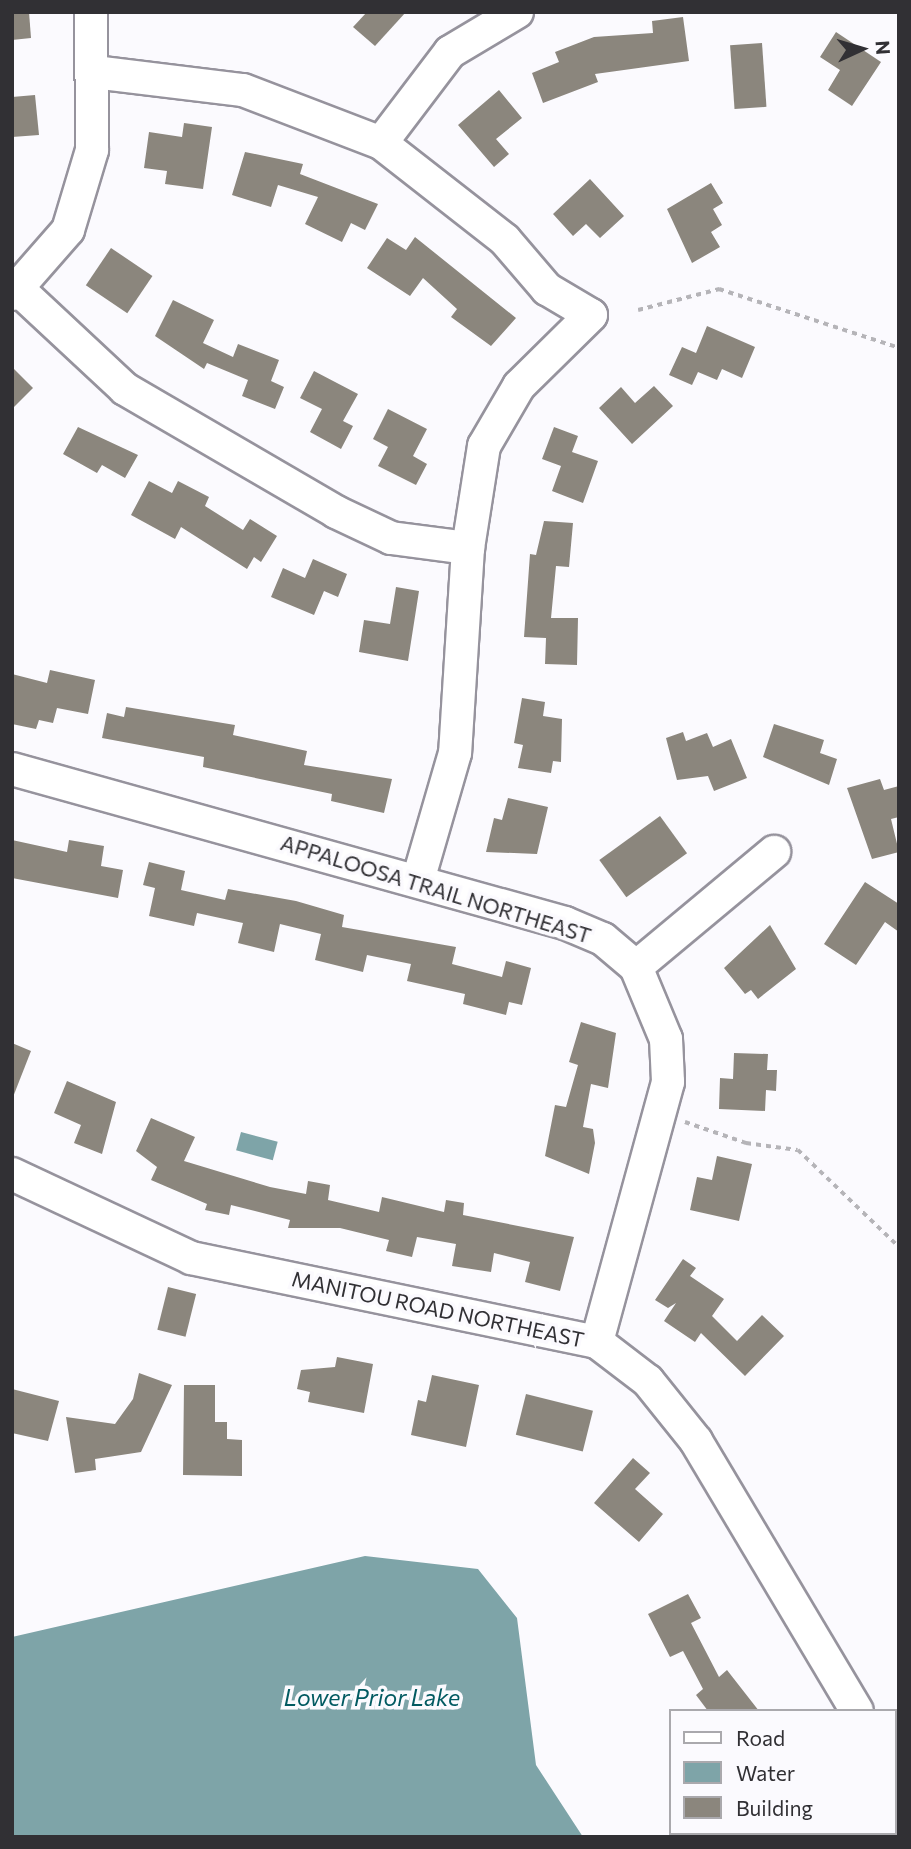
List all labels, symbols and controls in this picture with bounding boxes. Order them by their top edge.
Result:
north arrow [827,14,897,84]
text: N [871,40,895,55]
street label: APPALOOSA TRAIL NORTHEAST [278,830,594,948]
street label: MANITOU ROAD NORTHEAST [290,1266,586,1352]
water label: Lower Prior Lake [284,1683,460,1711]
legend [670,1709,897,1835]
text: Road [736,1725,785,1750]
text: Water [736,1760,795,1785]
text: Building [736,1795,813,1820]

